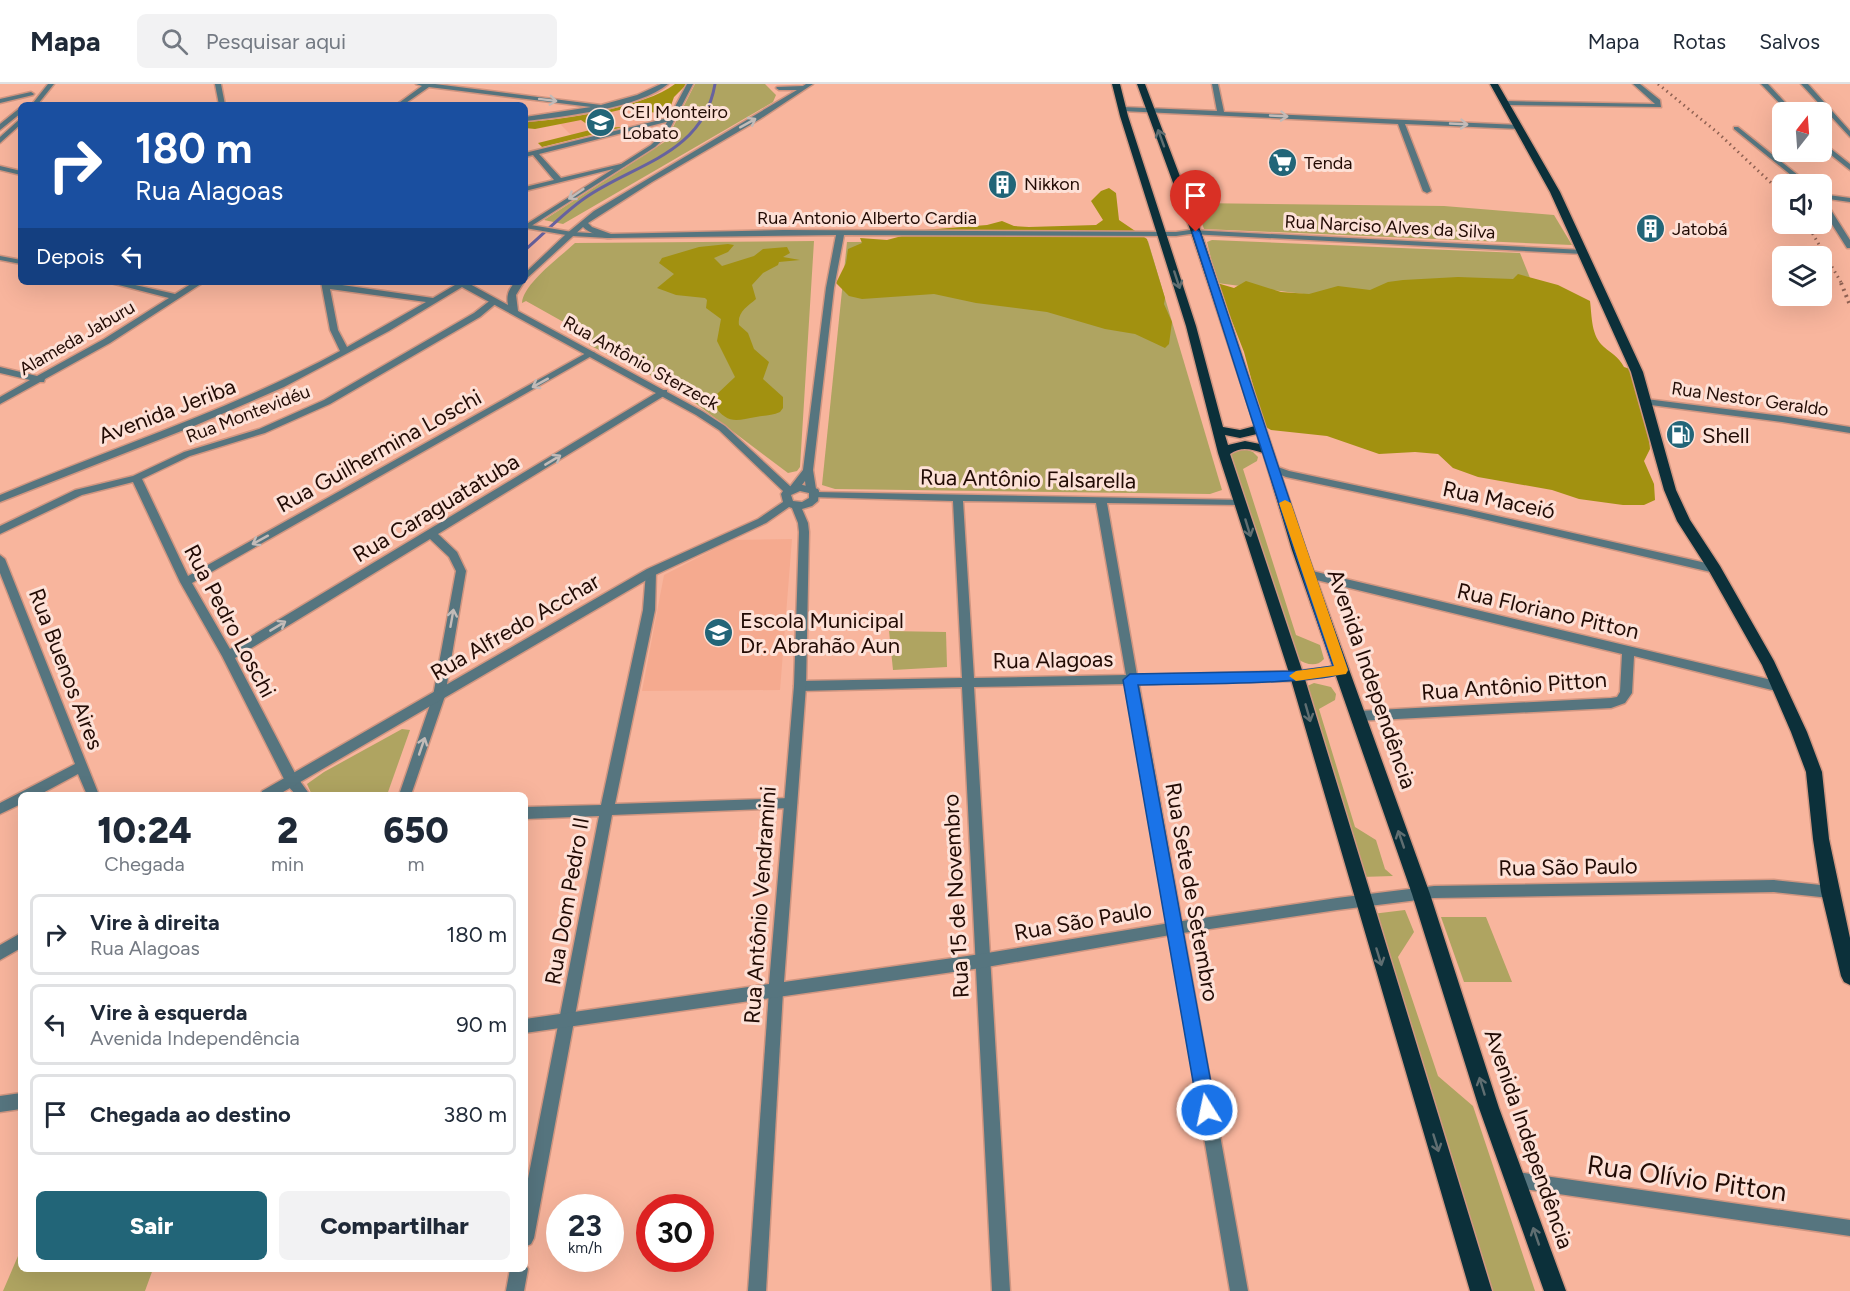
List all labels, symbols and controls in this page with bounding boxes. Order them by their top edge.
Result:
search box [137,14,557,68]
text: Mapa [30,24,101,58]
icon: search [158,25,191,58]
text: Pesquisar aqui [206,28,346,55]
text: Mapa [1588,29,1639,54]
text: Rotas [1672,29,1726,54]
text: Salvos [1759,29,1820,54]
one-way arrow [538,95,557,106]
place label: CEI Monteiro Lobato [622,101,728,144]
north arrow [1772,102,1832,162]
map controls [1772,102,1832,306]
school or university icon: CEI Monteiro Lobato [585,106,617,138]
one-way arrow [1269,111,1289,122]
one-way arrow [739,117,756,129]
one-way arrow [1448,118,1468,130]
text: 180 m [135,123,252,174]
icon: right [36,126,114,204]
one-way arrow [1155,129,1166,148]
supermarket icon: Tenda [1267,147,1299,179]
place label: Tenda [1304,152,1352,174]
building icon: Nikkon [987,168,1019,200]
pin [1170,170,1221,232]
place label: Nikkon [1024,173,1080,195]
text: Rua Alagoas [135,174,283,207]
button: sound [1772,174,1832,234]
icon: arrive [1179,179,1212,212]
one-way arrow [568,188,585,200]
street label: Rua Antonio Alberto Cardia [757,207,977,229]
street label: Rua Narciso Alves da Silva [1284,210,1496,244]
building icon: Jatobá [1635,213,1667,245]
place label: Jatobá [1672,218,1727,240]
icon: left [116,240,149,273]
text: Depois [36,243,104,270]
button: layers [1772,246,1832,306]
one-way arrow [1172,270,1183,289]
street label: Alameda Jaburu [15,296,139,380]
street label: Rua Antônio Sterzeck [559,311,723,415]
street label: Avenida Jeriba [95,372,239,450]
one-way arrow [532,377,549,389]
street label: Rua Nestor Geraldo [1670,377,1830,421]
street label: Rua Montevidéu [183,380,313,448]
street label: Rua Guilhermina Loschi [272,383,486,519]
fuel station icon: Shell [1665,419,1697,451]
place label: Shell [1702,422,1749,449]
street label: Rua Caraguatatuba [348,448,524,568]
one-way arrow [544,453,561,465]
street label: Rua Antônio Falsarella [920,464,1136,494]
street label: Rua Maceió [1440,475,1558,525]
one-way arrow [1243,518,1254,537]
one-way arrow [252,534,269,546]
street label: Rua Pedro Loschi [178,540,282,702]
street label: Avenida Independência [1322,566,1422,792]
street label: Rua Alfredo Acchar [426,567,605,686]
street label: Rua Floriano Pitton [1454,577,1642,645]
street label: Rua Buenos Aires [23,584,109,754]
place label: Escola Municipal Dr. Abrahão Aun [740,607,904,659]
one-way arrow [447,609,458,628]
school or university icon: Escola Municipal Dr. Abrahão Aun [703,617,735,649]
one-way arrow [269,620,286,632]
street label: Rua Alagoas [992,645,1114,675]
street label: Rua Antônio Pitton [1420,666,1608,706]
one-way arrow [1303,704,1314,723]
one-way arrow [418,737,429,756]
street label: Rua Sete de Setembro [1159,780,1225,1004]
street label: Rua Antônio Vendramini [738,785,782,1025]
street label: Rua 15 de Novembro [937,793,975,999]
text: 10:24 [97,809,192,852]
text: 2 [277,809,298,852]
text: 650 [383,809,449,852]
street label: Rua Dom Pedro II [539,815,595,987]
one-way arrow [1395,830,1406,849]
text: Chegada [104,852,185,876]
text: min [271,852,304,876]
text: m [407,852,424,876]
street label: Rua São Paulo [1498,852,1638,882]
street label: Rua São Paulo [1012,896,1154,946]
text: Vire à direita [90,909,220,936]
icon: right [39,918,72,951]
text: 180 m [446,921,507,948]
text: Rua Alagoas [90,936,200,960]
one-way arrow [1374,947,1385,966]
text: Vire à esquerda [90,999,248,1026]
icon: left [39,1008,72,1041]
text: 90 m [456,1011,507,1038]
text: Avenida Independência [90,1026,300,1050]
street label: Avenida Independência [1479,1026,1579,1252]
one-way arrow [1476,1077,1487,1096]
position arrow [1175,1078,1239,1142]
icon: arrive [39,1098,72,1131]
text: Chegada ao destino [90,1101,291,1128]
text: 380 m [443,1101,507,1128]
one-way arrow [1431,1133,1442,1152]
street label: Rua Olívio Pitton [1585,1148,1789,1208]
button: Sair [36,1191,267,1260]
button: Compartilhar [279,1191,510,1260]
speed limit sign: 30 [636,1194,714,1272]
text: 23 [568,1207,602,1244]
one-way arrow [1530,1227,1541,1246]
text: km/h [568,1239,602,1257]

